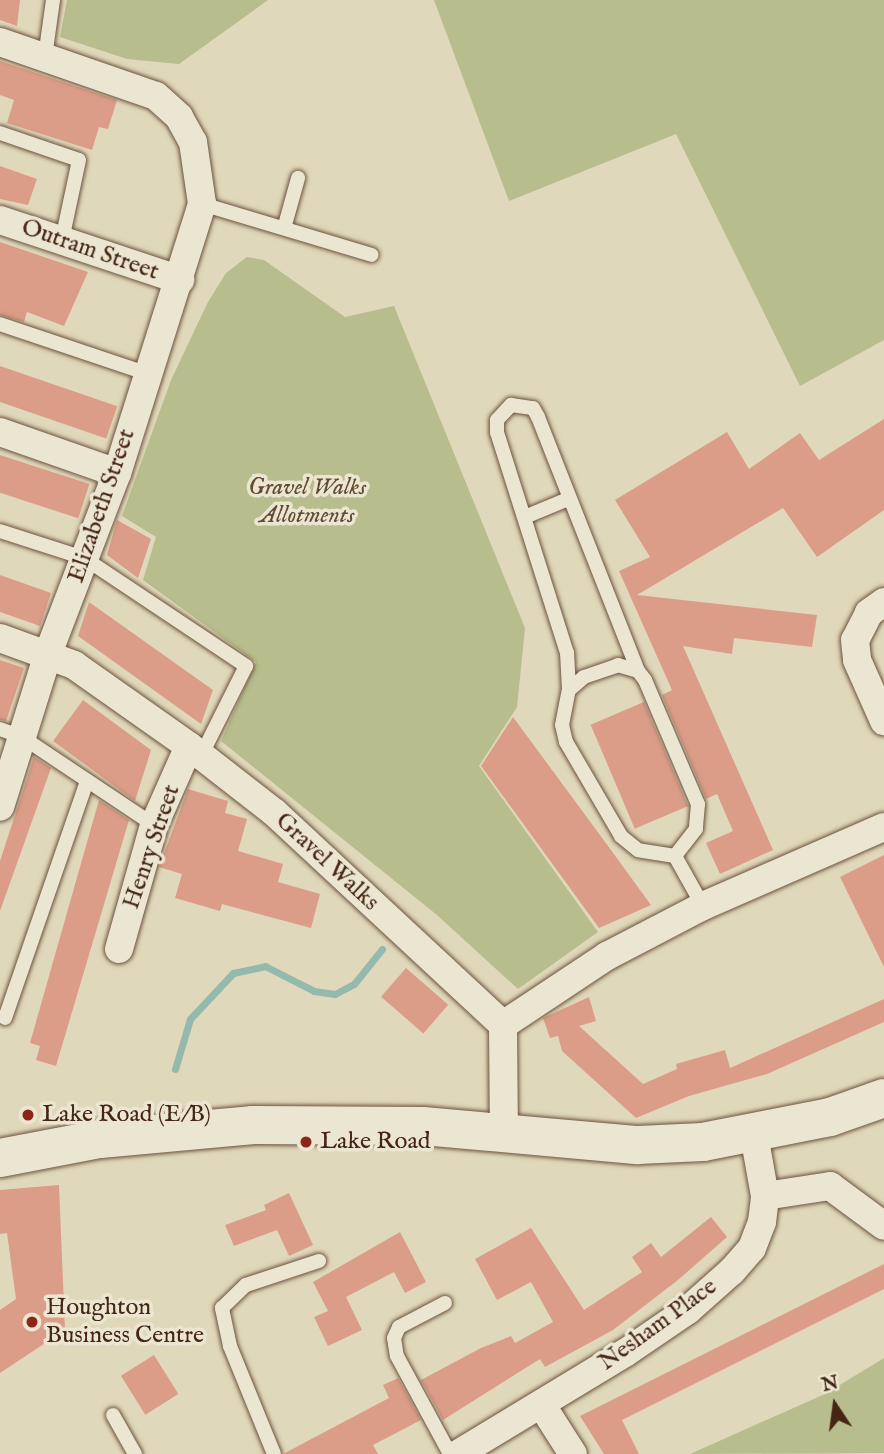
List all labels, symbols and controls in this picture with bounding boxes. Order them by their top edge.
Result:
street label: Outram Street [18,213,162,287]
street label: Elizabeth Street [62,425,142,587]
park label: Gravel Walks Allotments [248,474,366,530]
street label: Henry Street [117,781,187,913]
street label: Gravel Walks [269,807,385,917]
place label: Lake Road (E/B) [42,1101,211,1129]
marker: Lake Road (E/B) [20,1107,36,1123]
place label: Lake Road [320,1128,431,1156]
marker: Lake Road [298,1134,314,1150]
street label: Nesham Place [593,1273,723,1377]
place label: Houghton Business Centre [46,1294,204,1350]
marker: Houghton Business Centre [24,1314,40,1330]
north arrow [800,1370,870,1440]
text: N [820,1371,841,1398]

